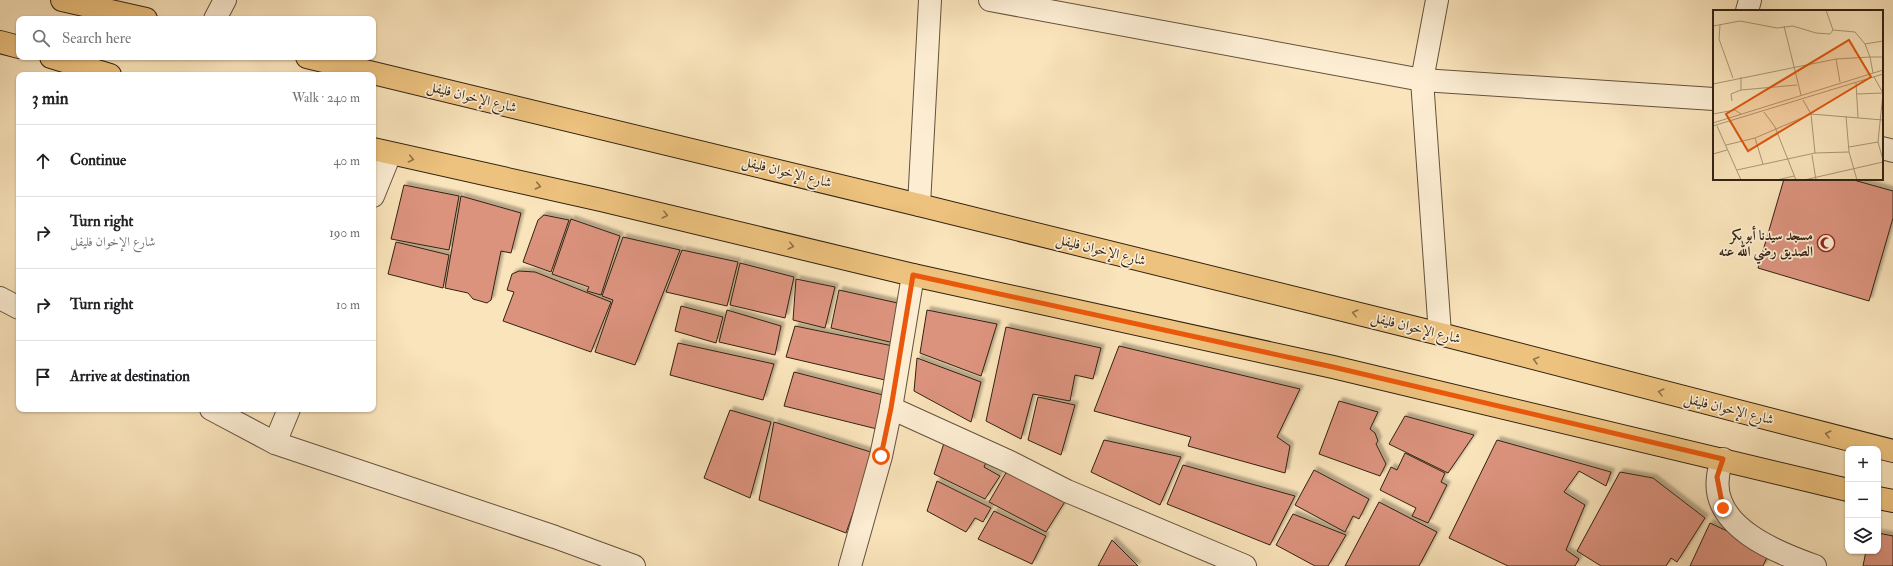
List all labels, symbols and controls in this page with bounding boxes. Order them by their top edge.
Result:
inset map [1713,10,1883,180]
search box [16,16,376,60]
icon: search [30,27,52,49]
text: Search here [62,29,131,48]
street label: شارع الإخوان فليفل [425,78,519,119]
text: 3 min [32,88,69,109]
text: Walk · 240 m [292,90,360,106]
icon: ahead [32,150,54,172]
text: Continue [70,151,126,170]
text: 40 m [334,153,360,169]
street label: شارع الإخوان فليفل [740,153,834,194]
one-way arrow [408,154,414,162]
one-way arrow [535,182,541,190]
one-way arrow [661,211,668,219]
text: Turn right [70,212,133,231]
icon: right [32,222,54,244]
text: 190 m [329,225,360,241]
place label: مسجد سيدنا أبو بكر الصديق رضي الله عنه [1719,225,1813,265]
street label: شارع الإخوان فليفل [1054,231,1148,272]
mosque icon: مسجد سيدنا أبو بكر الصديق رضي الله عنه [1816,233,1836,253]
text: شارع الإخوان فليفل [70,234,155,250]
one-way arrow [787,241,794,250]
icon: right [32,294,54,316]
text: Turn right [70,295,133,314]
text: 10 m [336,297,360,313]
street label: شارع الإخوان فليفل [1369,309,1463,350]
one-way arrow [1352,310,1359,318]
one-way arrow [1532,356,1539,364]
icon: arrive [32,366,54,388]
text: Arrive at destination [70,367,190,386]
one-way arrow [1658,388,1665,397]
street label: شارع الإخوان فليفل [1682,390,1776,431]
one-way arrow [1825,431,1831,439]
map controls [1845,446,1881,554]
button: + [1845,446,1881,482]
route start [872,447,890,465]
button: − [1845,482,1881,518]
route end [1714,499,1732,517]
button: layers [1845,518,1881,554]

